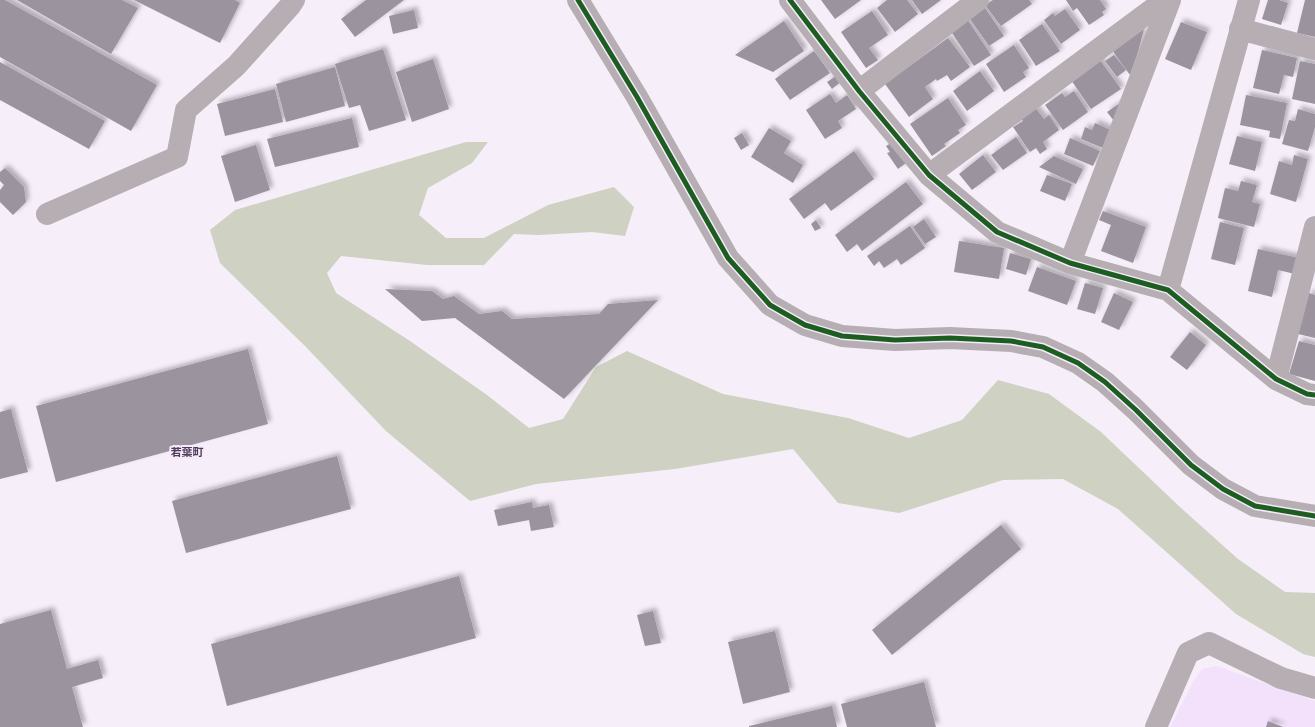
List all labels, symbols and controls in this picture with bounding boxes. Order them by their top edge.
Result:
district label: 若葉町 [171,445,204,459]

